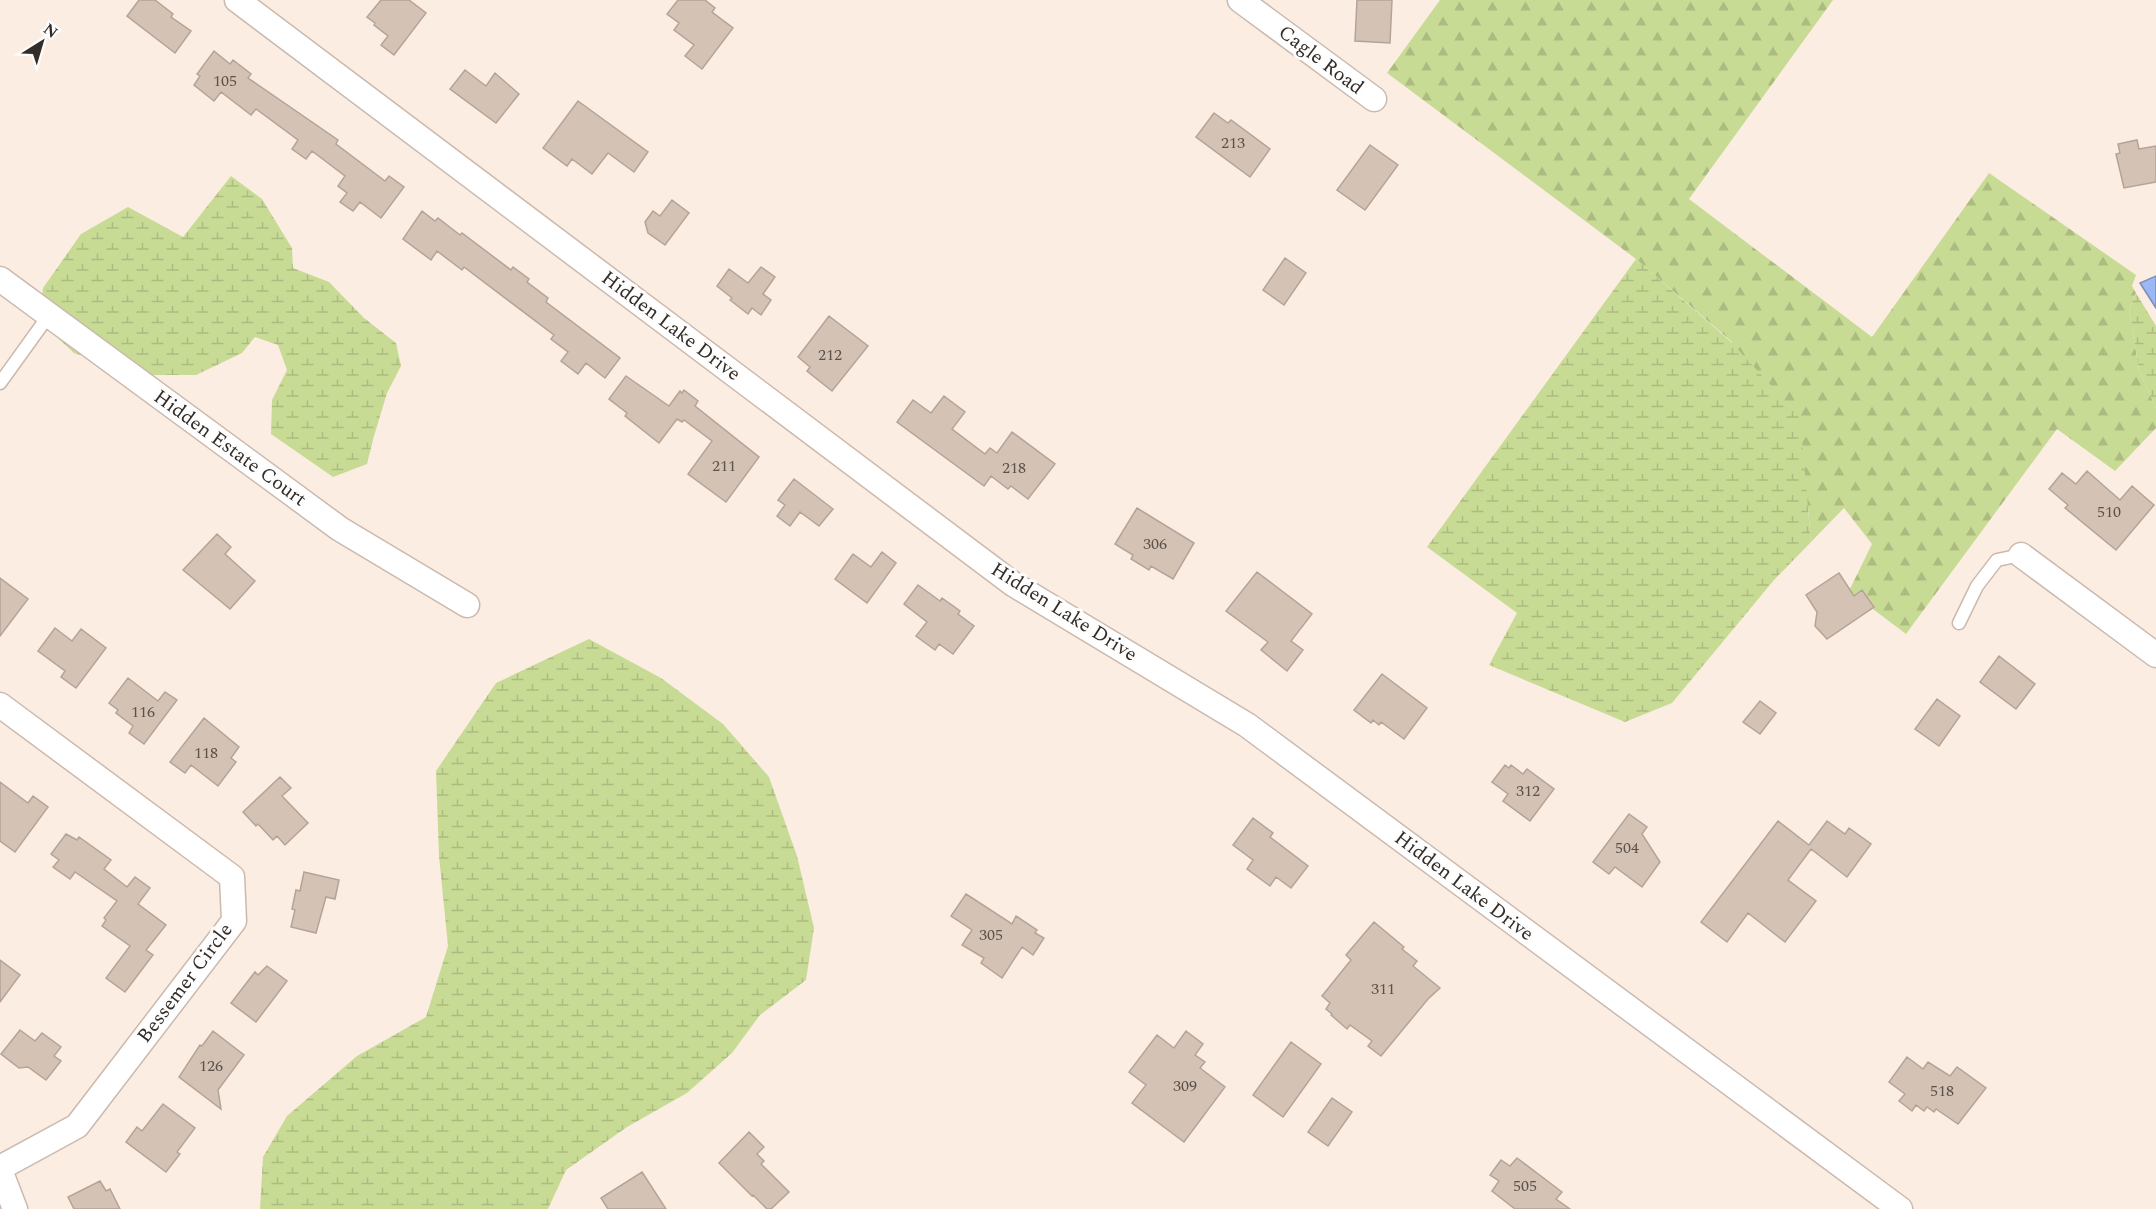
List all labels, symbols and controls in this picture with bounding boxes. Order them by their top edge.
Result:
north arrow [12,12,72,72]
text: N [38,17,63,44]
street label: Cagle Road [1272,18,1370,102]
house number: 105 [213,69,237,93]
house number: 213 [1221,131,1245,155]
street label: Hidden Lake Drive [595,264,747,388]
house number: 212 [818,343,842,367]
street label: Hidden Estate Court [147,382,313,514]
house number: 211 [712,454,736,478]
house number: 218 [1002,456,1026,480]
house number: 510 [2097,500,2121,524]
house number: 306 [1143,532,1167,556]
street label: Hidden Lake Drive [985,555,1143,669]
house number: 116 [131,700,155,724]
house number: 118 [194,741,218,765]
house number: 312 [1516,779,1540,803]
street label: Hidden Lake Drive [1388,824,1540,948]
house number: 504 [1615,836,1639,860]
street label: Bessemer Circle [130,917,240,1049]
house number: 305 [979,923,1003,947]
house number: 311 [1371,977,1395,1001]
house number: 126 [199,1054,223,1078]
house number: 309 [1173,1074,1197,1098]
house number: 518 [1930,1079,1954,1103]
house number: 505 [1513,1174,1537,1198]

